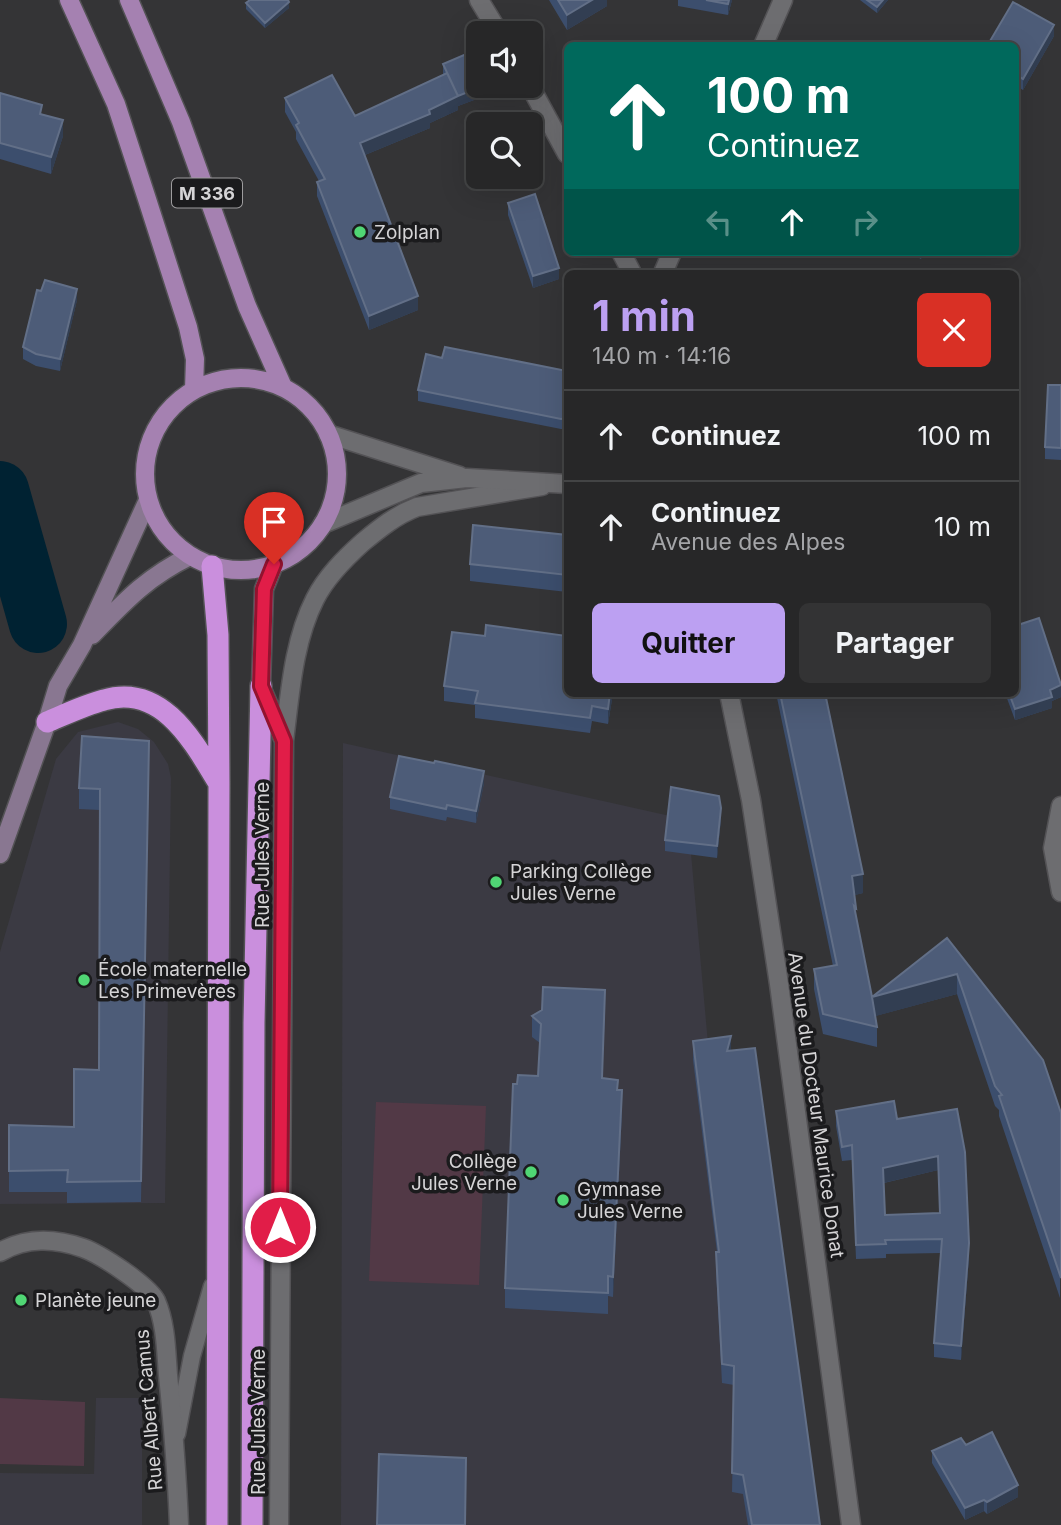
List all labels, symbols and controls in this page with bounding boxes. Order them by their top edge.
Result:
map controls [466,21,543,189]
button: sound [466,21,543,98]
text: 100 m [707,66,851,125]
icon: ahead [592,70,683,161]
button: search [466,112,543,189]
text: Continuez [707,126,860,165]
road number: M 336 [172,178,242,208]
icon: left [700,203,738,241]
icon: ahead [773,203,811,241]
icon: right [846,203,884,241]
place label: Zolplan [374,221,440,244]
marker: Zolplan [352,224,368,240]
text: 1 min [592,290,696,341]
button: close [917,293,991,367]
text: 140 m · 14:16 [592,342,731,370]
icon: ahead [592,417,630,455]
text: Continuez [651,420,781,451]
text: 100 m [918,420,991,451]
pin [244,492,304,564]
text: Continuez [651,497,781,528]
icon: arrive [255,503,293,541]
icon: ahead [592,508,630,546]
text: 10 m [934,511,991,542]
text: Avenue des Alpes [651,528,845,556]
button: Quitter [592,603,785,683]
button: Partager [799,603,991,683]
street label: Rue Jules Verne [251,782,274,928]
place label: Parking Collège Jules Verne [510,860,652,905]
marker: Parking Collège Jules Verne [488,874,504,890]
street label: Avenue du Docteur Maurice Donat [783,951,849,1259]
place label: École maternelle Les Primevères [98,957,247,1003]
marker: École maternelle Les Primevères [76,972,92,988]
place label: Collège Jules Verne [411,1150,517,1195]
marker: Collège Jules Verne [523,1164,539,1180]
place label: Gymnase Jules Verne [577,1178,683,1223]
position arrow [243,1190,317,1264]
marker: Gymnase Jules Verne [555,1192,571,1208]
place label: Planète jeune [35,1289,156,1312]
marker: Planète jeune [13,1292,29,1308]
street label: Rue Albert Camus [130,1328,168,1492]
street label: Rue Jules Verne [247,1349,270,1495]

